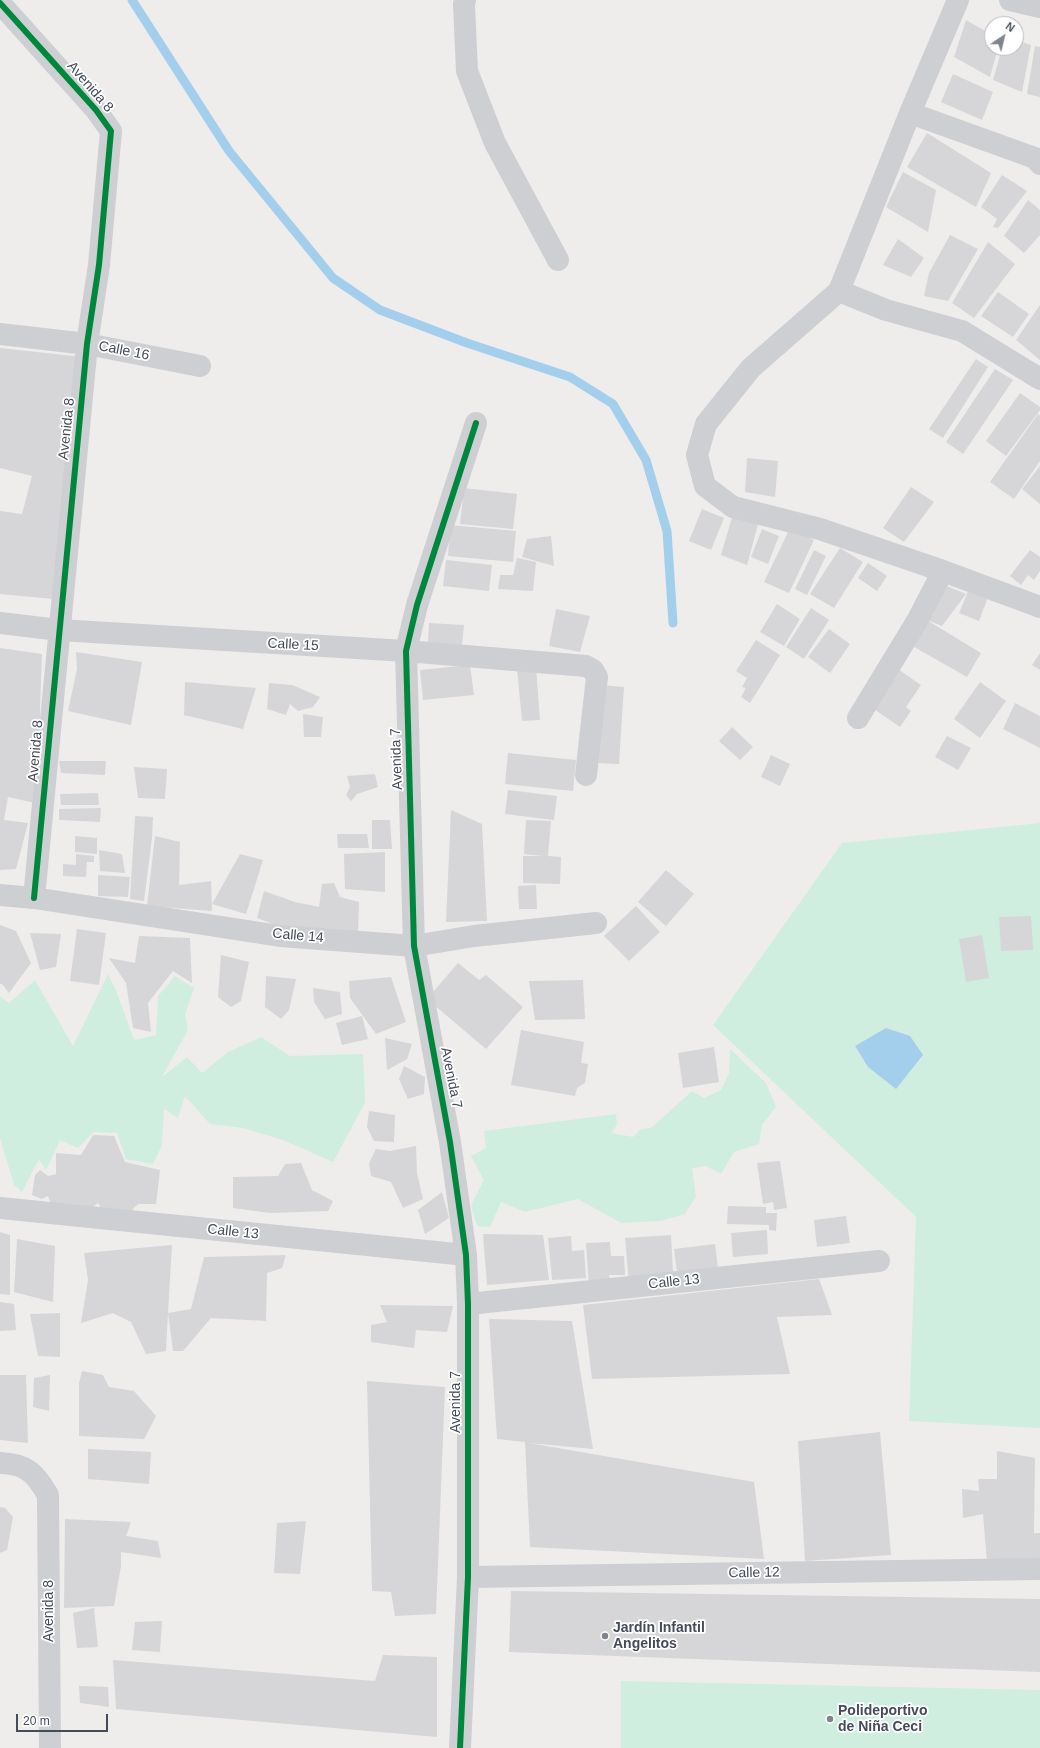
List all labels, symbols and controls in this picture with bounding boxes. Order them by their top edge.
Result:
north arrow [984,16,1024,56]
text: N [1004,20,1017,34]
street label: Avenida 8 [63,58,117,116]
street label: Calle 16 [97,338,151,364]
street label: Avenida 8 [55,397,79,461]
street label: Calle 15 [267,635,319,655]
street label: Avenida 8 [25,719,47,783]
street label: Avenida 7 [388,728,406,790]
street label: Calle 14 [272,925,324,947]
street label: Avenida 7 [437,1046,465,1110]
street label: Calle 13 [207,1221,259,1243]
street label: Calle 13 [648,1271,700,1293]
street label: Avenida 7 [448,1371,464,1433]
street label: Calle 12 [728,1564,780,1582]
street label: Avenida 8 [41,1580,57,1642]
place label: Jardín Infantil Angelitos [613,1620,705,1652]
marker: Jardín Infantil Angelitos [600,1631,610,1641]
place label: Polideportivo de Niña Ceci [838,1703,927,1736]
scale bar [18,1706,110,1732]
text: 20 m [23,1714,50,1728]
marker: Polideportivo de Niña Ceci [825,1714,835,1724]

